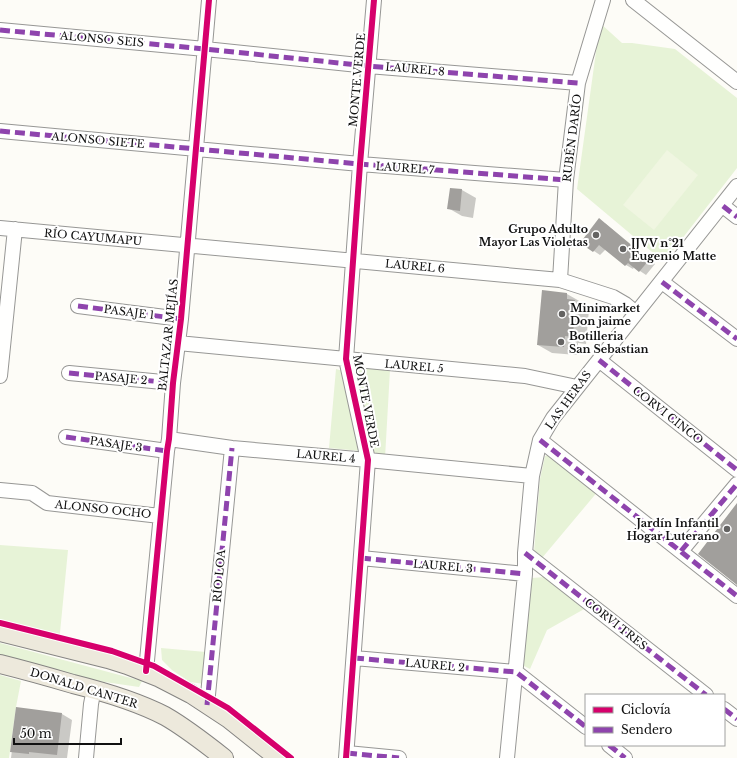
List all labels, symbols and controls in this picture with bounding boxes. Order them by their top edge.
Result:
street label: ALONSO SEIS [59,28,144,50]
street label: MONTE VERDE [346,32,368,128]
street label: LAUREL 8 [385,59,445,79]
street label: RUBÉN DARÍO [560,93,584,183]
street label: ALONSO SIETE [50,129,145,151]
street label: LAUREL 7 [375,159,435,177]
place label: Grupo Adulto Mayor Las Violetas [479,222,588,249]
street label: RÍO CAYUMAPU [43,226,143,248]
marker: Grupo Adulto Mayor Las Violetas [591,230,601,240]
place label: JJVV n°21 Eugenio Matte [629,236,717,263]
marker: JJVV n°21 Eugenio Matte [618,244,628,254]
street label: LAUREL 6 [384,256,446,276]
street label: BALTAZAR MEJÍAS [155,278,181,392]
place label: Minimarket Don jaime [570,301,641,328]
street label: PASAJE 1 [103,302,155,322]
marker: Minimarket Don jaime [557,309,567,319]
place label: Botilleria San Sebastian [569,329,649,356]
marker: Botilleria San Sebastian [556,337,566,347]
street label: MONTE VERDE [350,353,382,449]
street label: LAUREL 5 [384,356,444,376]
street label: LAS HERAS [542,368,594,432]
street label: PASAJE 2 [94,369,148,387]
street label: CORVI CINCO [630,383,706,447]
street label: PASAJE 3 [89,433,143,455]
street label: LAUREL 4 [296,446,356,466]
street label: ALONSO OCHO [53,497,152,521]
place label: Jardín Infantil Hogar Luterano [627,516,719,543]
marker: Jardín Infantil Hogar Luterano [722,524,732,534]
street label: RÍO LOA [210,548,228,603]
street label: LAUREL 3 [413,556,474,576]
street label: CORVI TRES [582,595,650,653]
street label: LAUREL 2 [405,655,466,675]
street label: DONALD CANTER [28,665,140,711]
legend [585,694,725,746]
text: Ciclovía [621,702,671,717]
scale bar [14,720,121,746]
text: Sendero [621,722,672,737]
text: 50 m [20,726,52,741]

